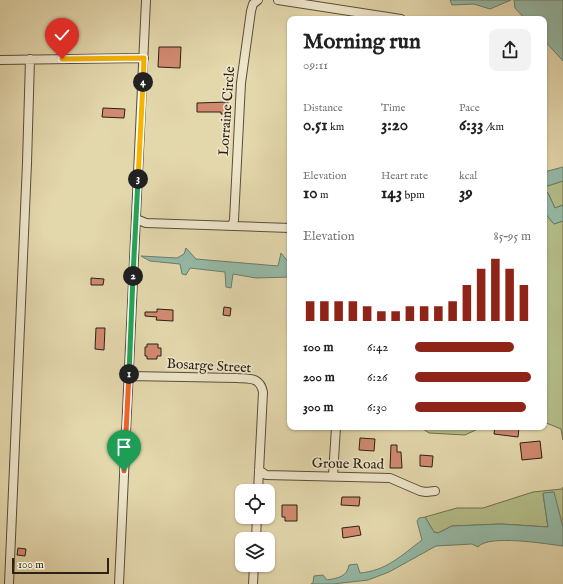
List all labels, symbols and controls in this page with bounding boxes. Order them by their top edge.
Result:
pin [45,18,79,59]
icon: check [51,24,73,46]
text: Morning run [303,28,421,56]
button: share [489,29,531,71]
text: 09:11 [303,57,328,74]
street label: Lorraine Circle [215,65,239,156]
pin: 4 [133,72,153,92]
text: 4 [140,75,146,89]
text: Distance [303,101,343,115]
text: Time [381,101,405,115]
text: Pace [459,101,480,115]
text: 0.51 [303,115,328,136]
text: 3:20 [381,115,408,136]
text: 6:33 [459,115,483,136]
text: km [328,120,344,134]
text: /km [483,120,504,134]
pin: 3 [128,169,148,189]
text: Elevation [303,169,347,183]
text: Heart rate [381,169,428,183]
text: kcal [459,169,477,183]
text: 3 [136,172,140,186]
text: 10 [303,183,318,204]
text: 143 [381,183,402,204]
text: 39 [459,183,473,204]
text: m [318,188,329,202]
text: bpm [402,188,425,202]
text: Elevation [303,228,355,245]
text: 85–95 m [494,228,531,245]
pin: 2 [123,266,143,286]
text: 2 [130,269,136,283]
text: 100 m [303,339,333,356]
text: 6:42 [367,339,388,356]
street label: Bosarge Street [166,355,252,377]
pin: 1 [119,364,139,384]
text: 1 [127,367,131,381]
text: 200 m [303,369,335,386]
text: 6:26 [367,369,388,386]
text: 300 m [303,399,334,416]
text: 6:30 [367,399,387,416]
pin [107,430,141,471]
icon: arrive [113,436,135,458]
street label: Groue Road [312,454,385,474]
map controls [235,484,275,572]
button: locate [235,484,275,524]
button: layers [235,532,275,572]
scale bar [12,556,109,575]
text: 100 m [18,558,44,572]

